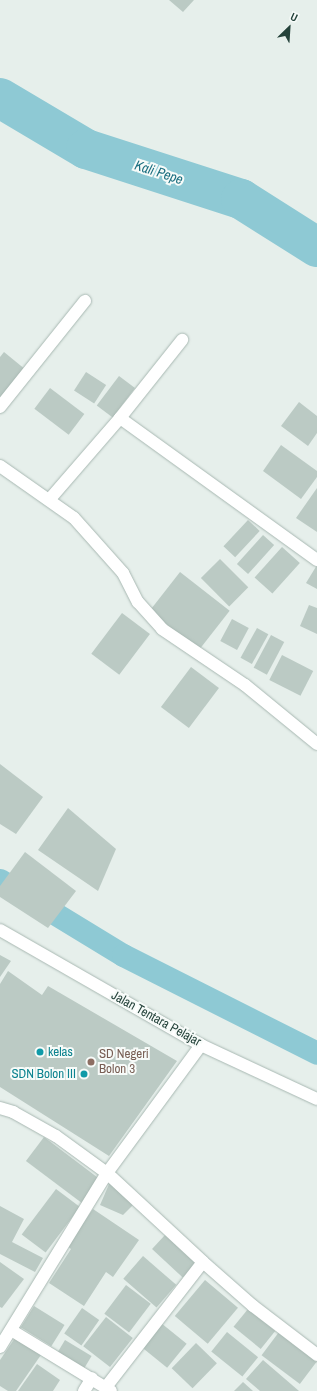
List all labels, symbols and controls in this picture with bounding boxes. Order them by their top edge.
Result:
north arrow [269,8,309,48]
text: U [288,9,300,25]
water label: Kali Pepe [133,156,185,188]
street label: Jalan Tentara Pelajar [108,988,204,1050]
place label: kelas [48,1044,73,1060]
marker: kelas [35,1047,45,1057]
place label: SD Negeri Bolon 3 [99,1047,149,1078]
marker: SD Negeri Bolon 3 [86,1057,96,1067]
place label: SDN Bolon III [11,1066,76,1082]
marker: SDN Bolon III [79,1069,89,1079]

